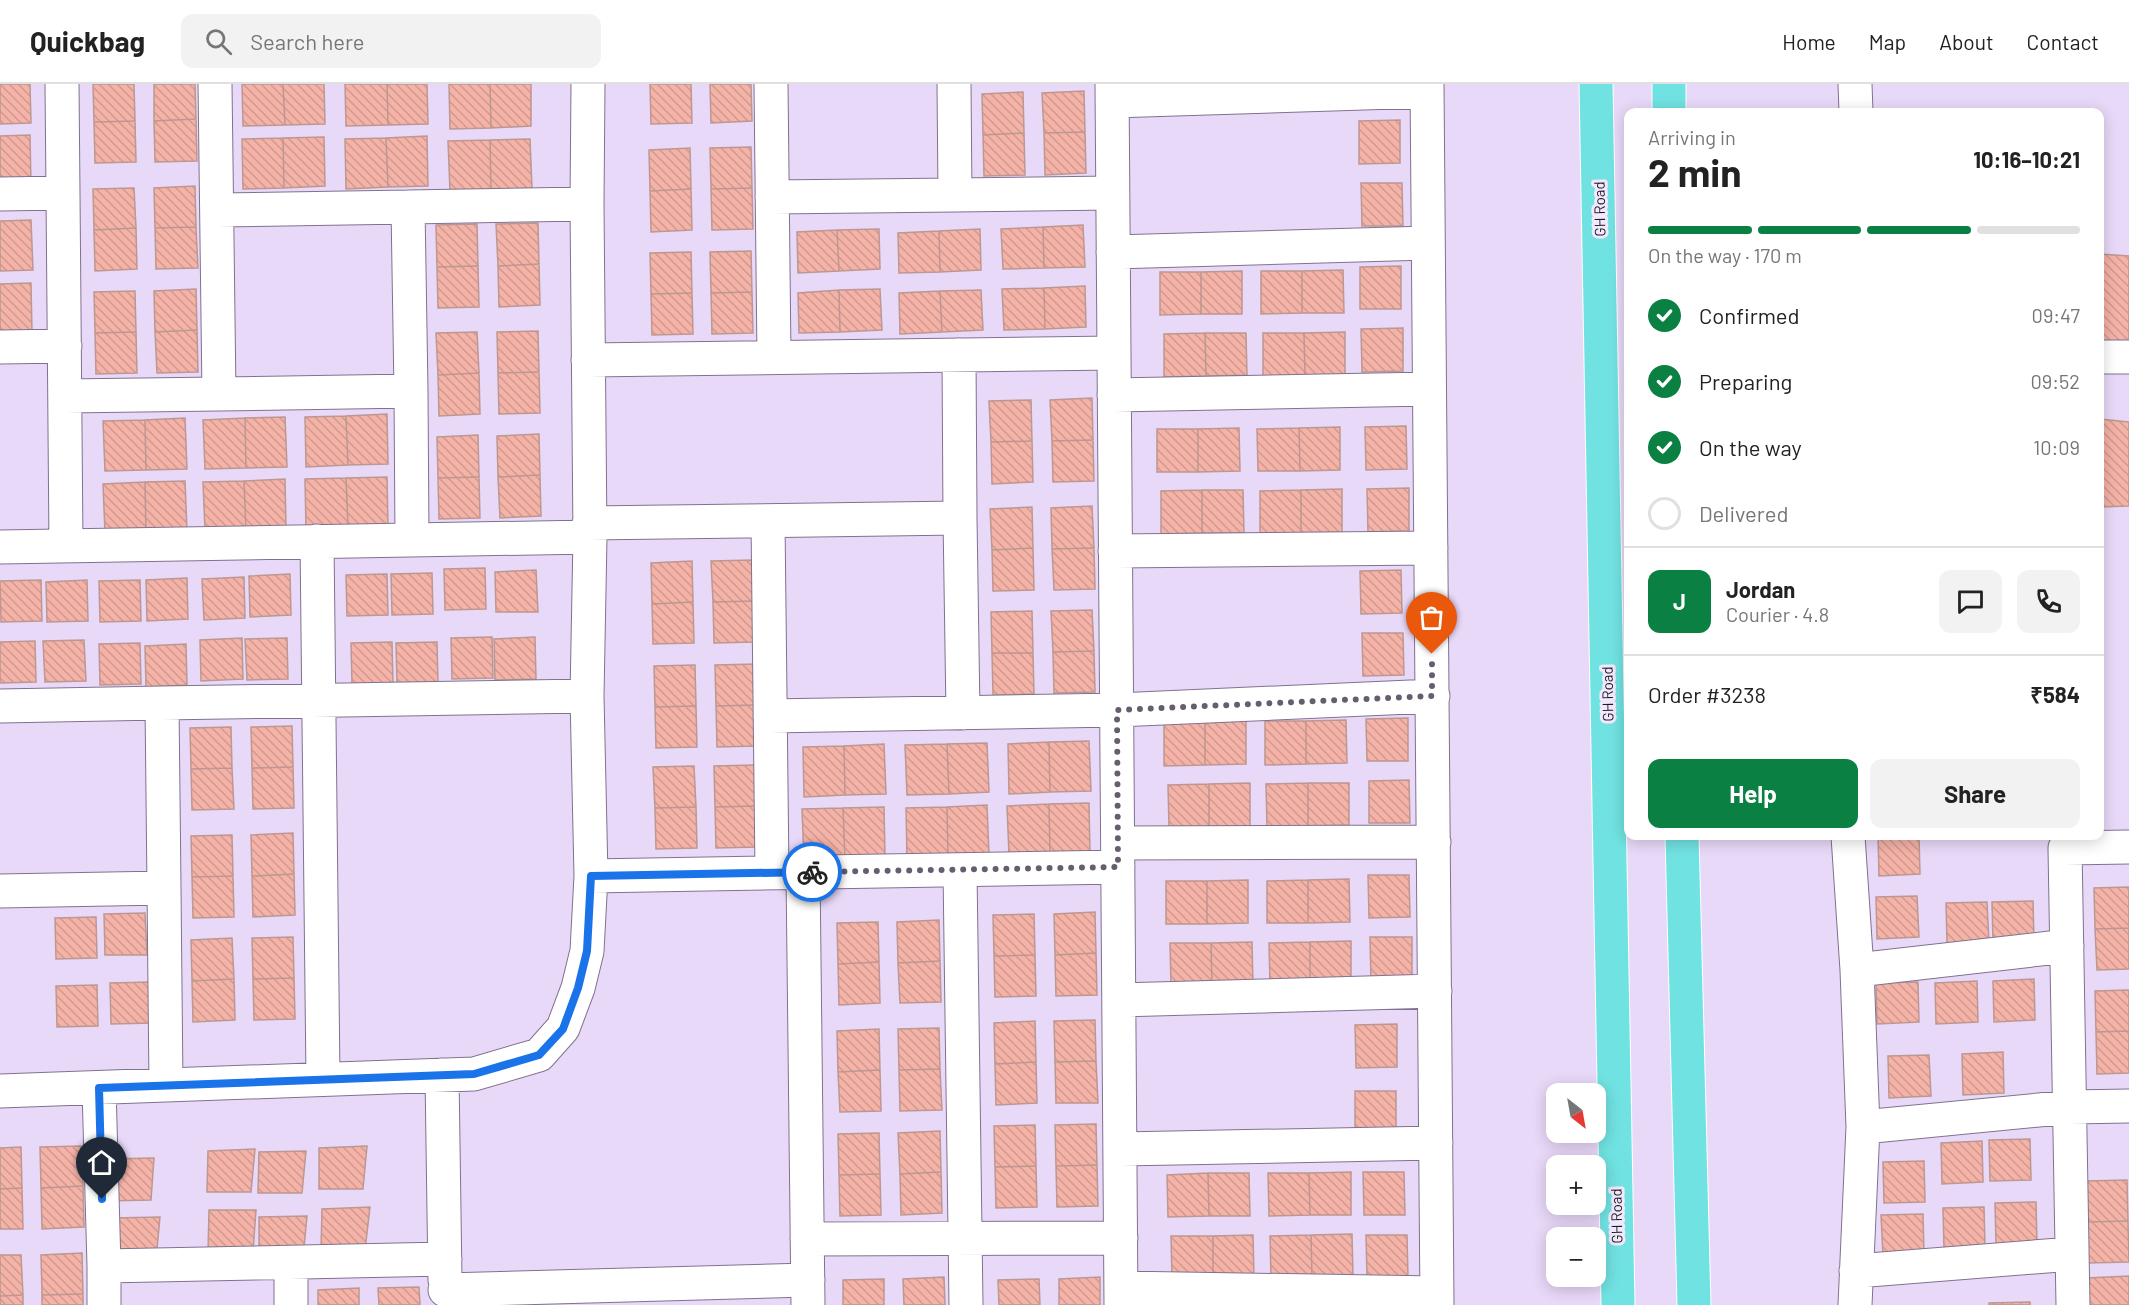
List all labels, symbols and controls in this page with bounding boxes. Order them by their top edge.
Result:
search box [181,14,601,68]
text: Quickbag [30,24,145,58]
icon: search [202,25,235,58]
text: Search here [250,28,365,54]
text: Home [1782,29,1836,54]
text: Map [1869,29,1906,54]
text: About [1939,29,1994,54]
text: Contact [2027,29,2099,54]
text: Arriving in [1648,125,1736,149]
text: 10:16–10:21 [1973,146,2080,172]
text: 2 min [1648,148,1741,195]
street label: GH Road [1590,181,1608,237]
text: On the way · 170 m [1648,243,1802,267]
icon: check [1648,299,1681,332]
text: Confirmed [1699,302,1799,328]
text: 09:47 [2032,303,2080,327]
icon: check [1648,365,1681,398]
text: Preparing [1699,368,1792,394]
text: 09:52 [2031,369,2080,393]
icon: check [1648,431,1681,464]
text: On the way [1699,434,1802,460]
text: 10:09 [2033,435,2080,459]
text: Delivered [1699,500,1788,526]
button: chat [1939,570,2002,633]
button: phone [2017,570,2080,633]
text: Jordan [1726,576,1795,602]
text: J [1673,588,1686,614]
pin [1406,592,1457,654]
icon: bag [1415,601,1448,634]
text: Courier · 4.8 [1726,602,1829,626]
street label: GH Road [1598,666,1616,722]
text: Order #3238 [1648,681,1766,707]
text: ₹584 [2030,681,2080,707]
button: Help [1648,759,1858,828]
button: Share [1870,759,2080,828]
courier [782,842,842,902]
icon: bike [796,856,829,889]
north arrow [1546,1083,1606,1143]
map controls [1546,1083,1606,1287]
pin [76,1137,127,1199]
icon: home [85,1146,118,1179]
button: + [1546,1155,1606,1215]
street label: GH Road [1607,1188,1625,1244]
button: − [1546,1227,1606,1287]

